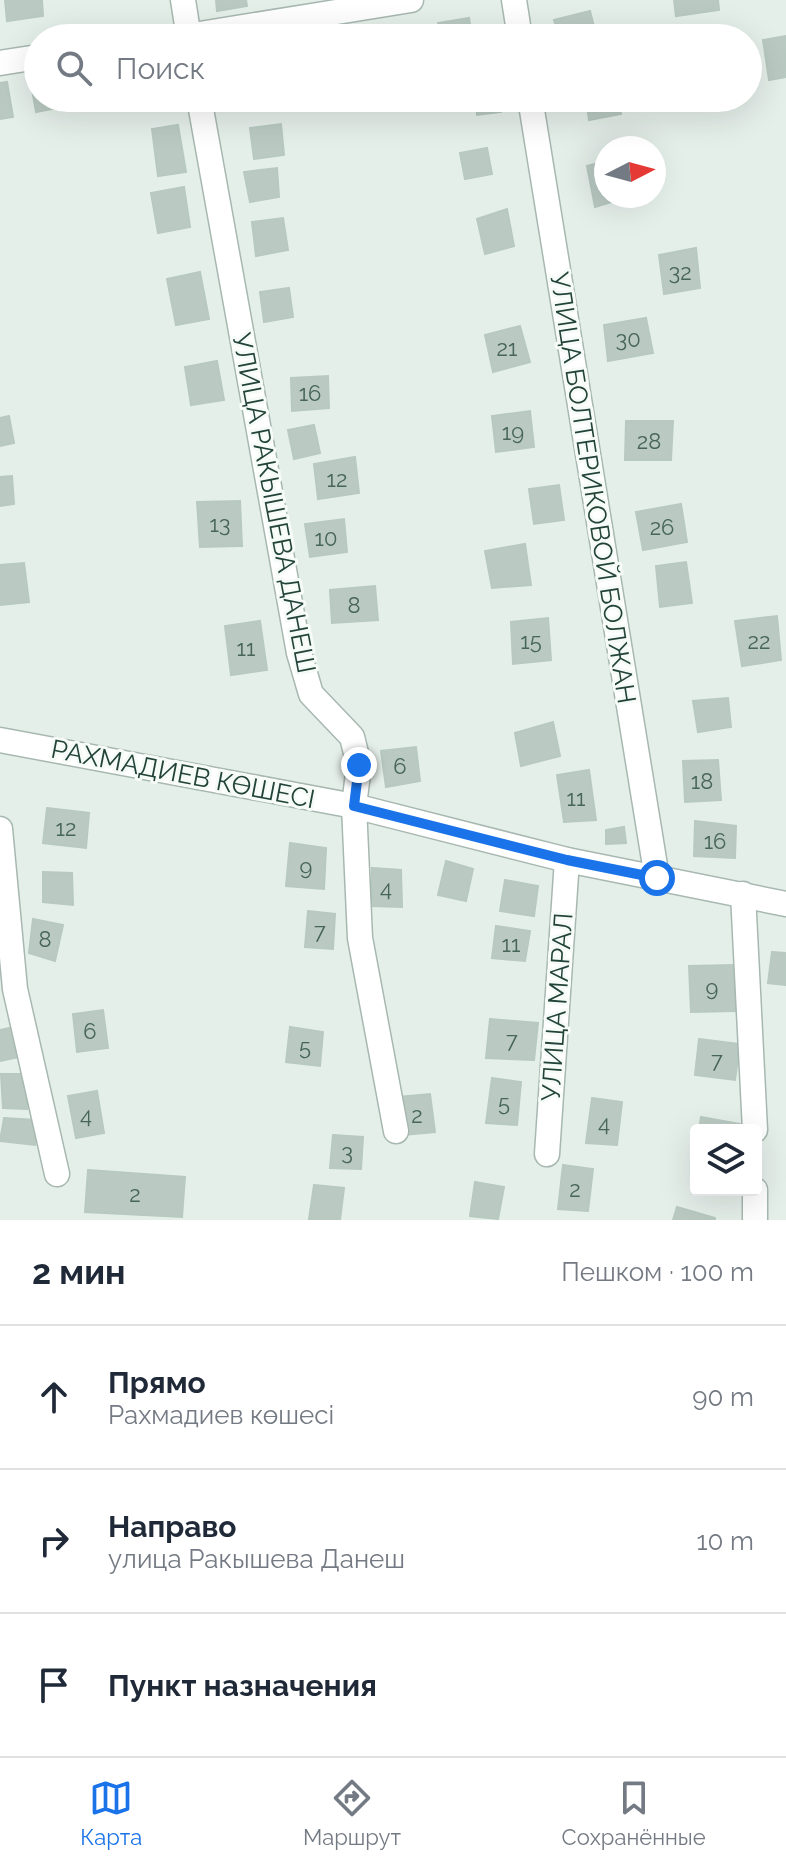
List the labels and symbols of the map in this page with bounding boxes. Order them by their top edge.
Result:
north arrow [594,136,666,208]
house number: 32 [668,259,692,285]
street label: УЛИЦА БОЛТЕРИКОВОЙ БОЛЖАН [544,270,642,706]
house number: 30 [615,326,641,352]
street label: УЛИЦА РАКЫШЕВА ДАНЕШ [226,330,322,676]
house number: 21 [497,335,517,361]
house number: 16 [299,380,321,406]
house number: 19 [502,419,524,445]
house number: 28 [637,428,661,454]
house number: 12 [327,466,347,492]
house number: 13 [209,511,231,537]
house number: 26 [650,514,674,540]
house number: 10 [315,525,337,551]
house number: 8 [347,592,361,618]
house number: 15 [520,628,542,654]
house number: 22 [748,628,770,654]
house number: 11 [237,635,255,661]
street label: РАХМАДИЕВ КӨШЕСІ [49,734,317,814]
route end [341,747,377,783]
house number: 6 [393,753,407,779]
house number: 18 [691,768,713,794]
house number: 11 [567,785,585,811]
house number: 12 [56,815,76,841]
house number: 16 [704,828,726,854]
house number: 9 [300,854,312,880]
route start [639,860,675,896]
house number: 4 [380,875,392,901]
street label: УЛИЦА МАРАЛ [535,912,579,1102]
house number: 7 [314,918,326,944]
house number: 8 [38,926,52,952]
house number: 11 [502,931,520,957]
house number: 9 [706,975,718,1001]
house number: 6 [83,1018,97,1044]
house number: 7 [506,1027,518,1053]
house number: 5 [299,1034,311,1060]
house number: 7 [711,1047,723,1073]
house number: 5 [498,1090,510,1116]
house number: 4 [80,1102,92,1128]
house number: 2 [411,1102,423,1128]
house number: 4 [598,1110,610,1136]
house number: 3 [341,1139,353,1165]
house number: 2 [569,1176,581,1202]
house number: 2 [129,1181,141,1207]

